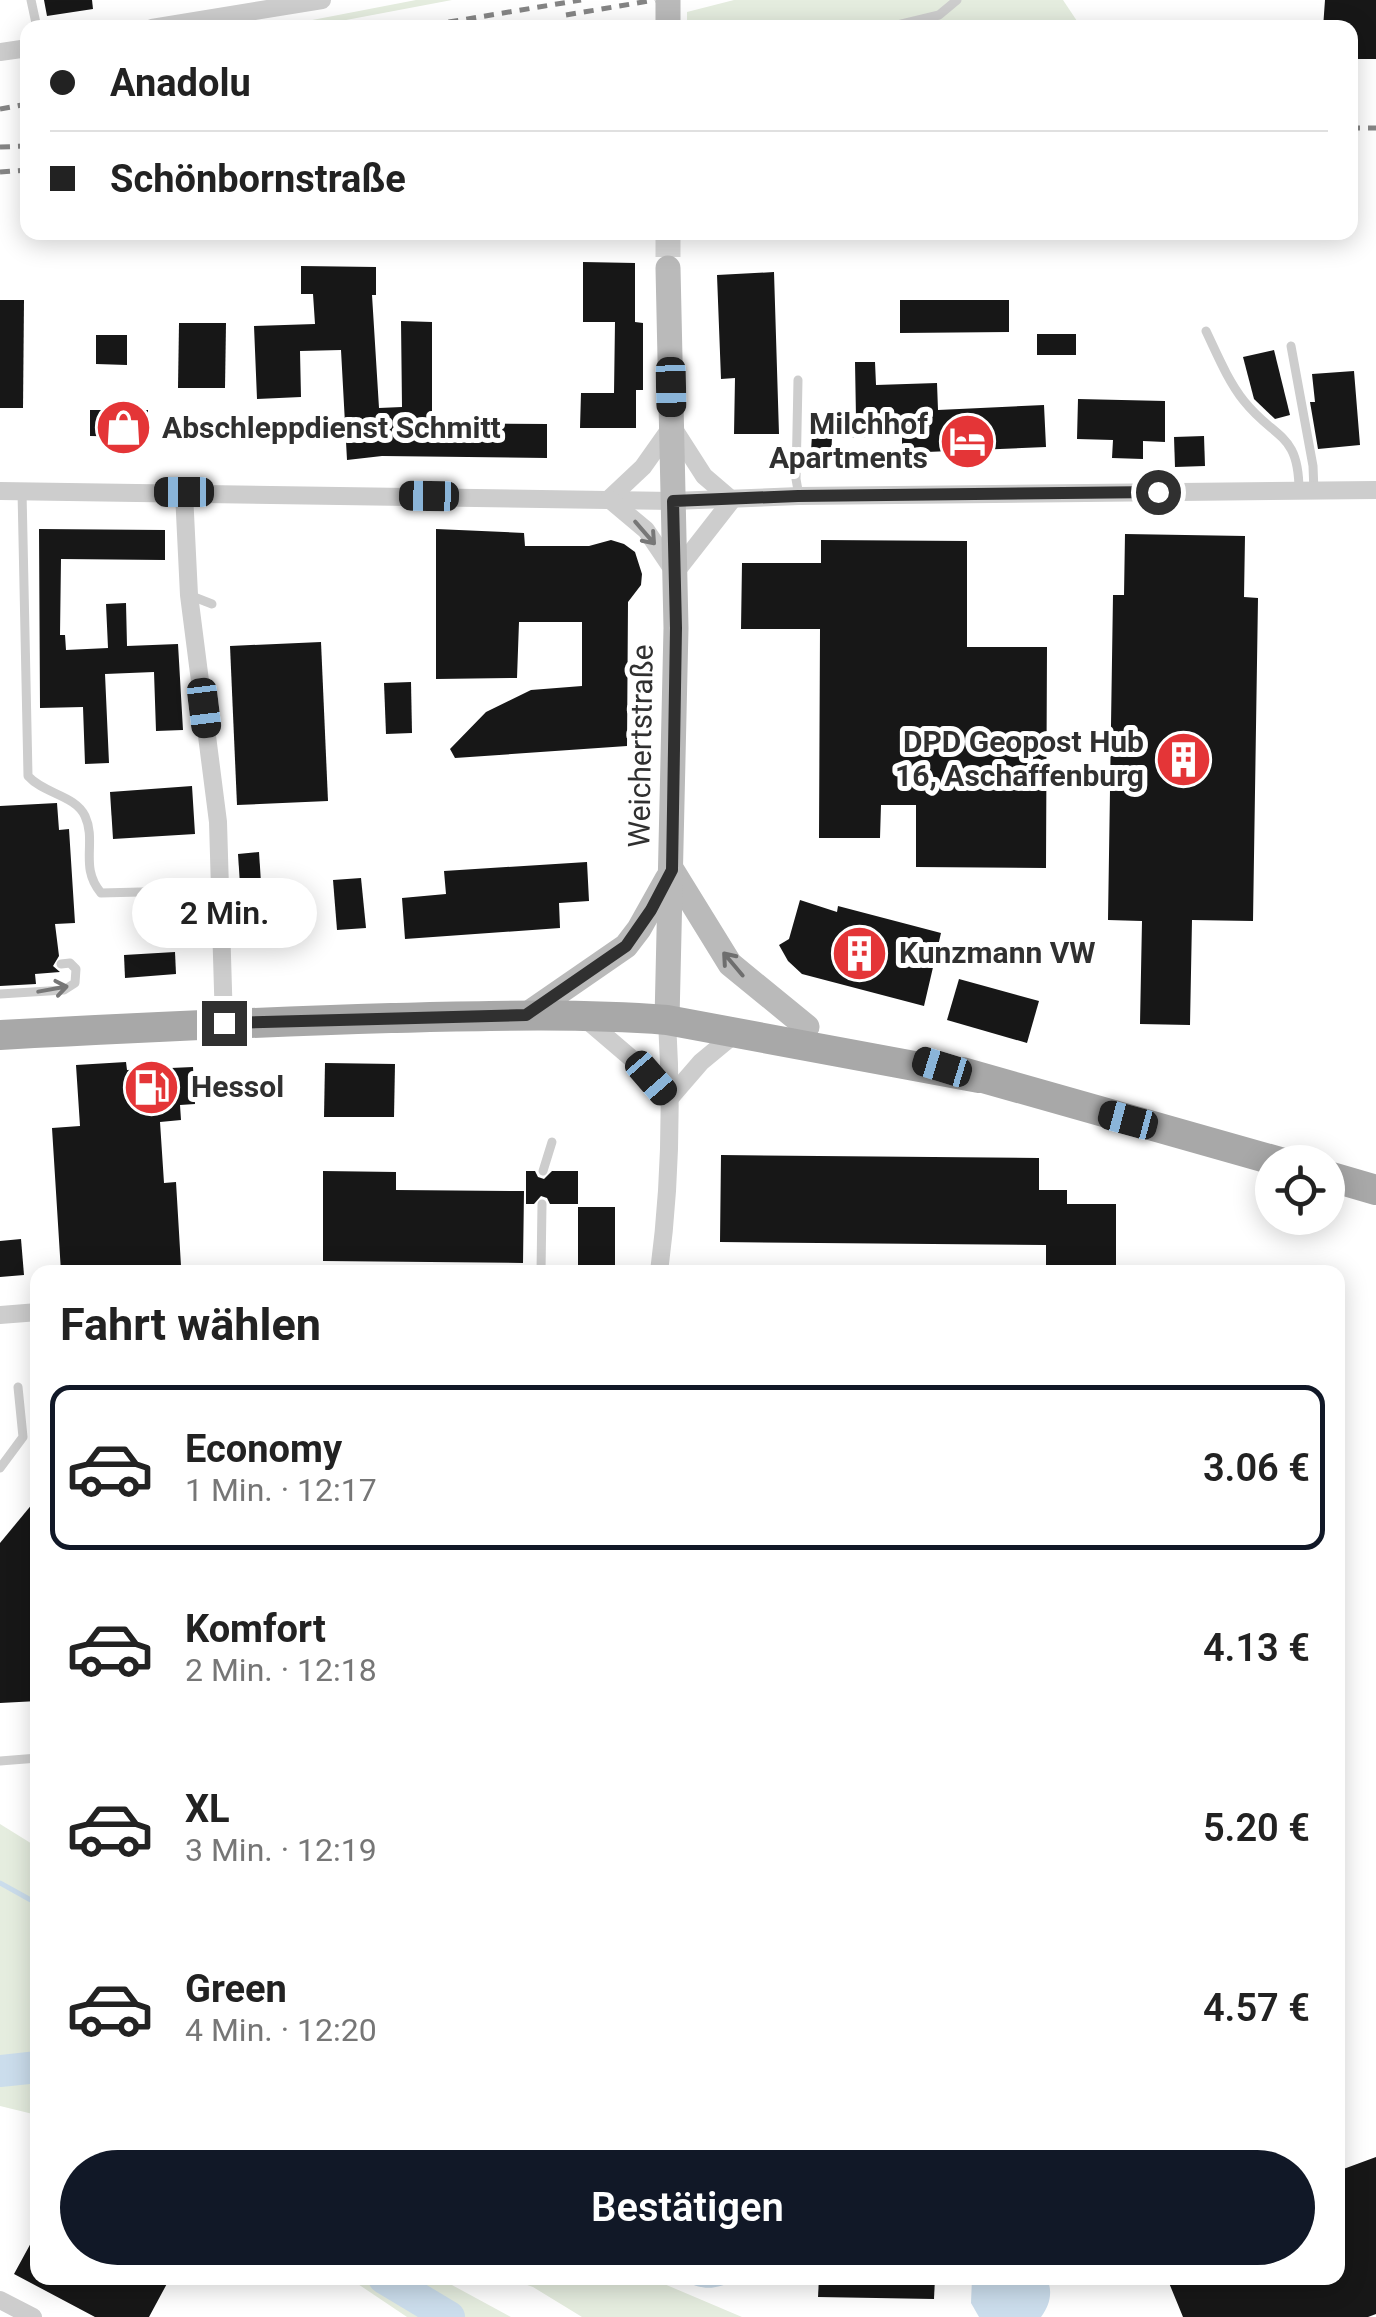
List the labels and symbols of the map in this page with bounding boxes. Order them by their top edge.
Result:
car [655,357,687,417]
shop icon: Abschleppdienst Schmitt [93,398,153,458]
place label: Milchhof Apartments [769,406,928,475]
place label: Abschleppdienst Schmitt [162,410,501,445]
hotel icon: Milchhof Apartments [937,411,997,471]
route start [1136,470,1181,515]
car [154,477,214,507]
car [399,480,459,512]
one-way arrow [633,520,656,545]
street label: Weichertstraße [621,644,660,848]
car [185,676,223,740]
place label: DPD Geopost Hub 16, Aschaffenburg [895,724,1144,793]
building icon: DPD Geopost Hub 16, Aschaffenburg [1153,729,1213,789]
callout: 2 Min. [132,878,316,948]
building icon: Kunzmann VW [830,923,890,983]
place label: Kunzmann VW [899,935,1096,970]
one-way arrow [722,952,744,978]
one-way arrow [36,979,69,998]
route end [202,1001,247,1046]
car [909,1044,975,1090]
car [620,1046,682,1110]
fuel station icon: Hessol [122,1057,182,1117]
place label: Hessol [191,1069,284,1104]
car [1095,1098,1161,1142]

